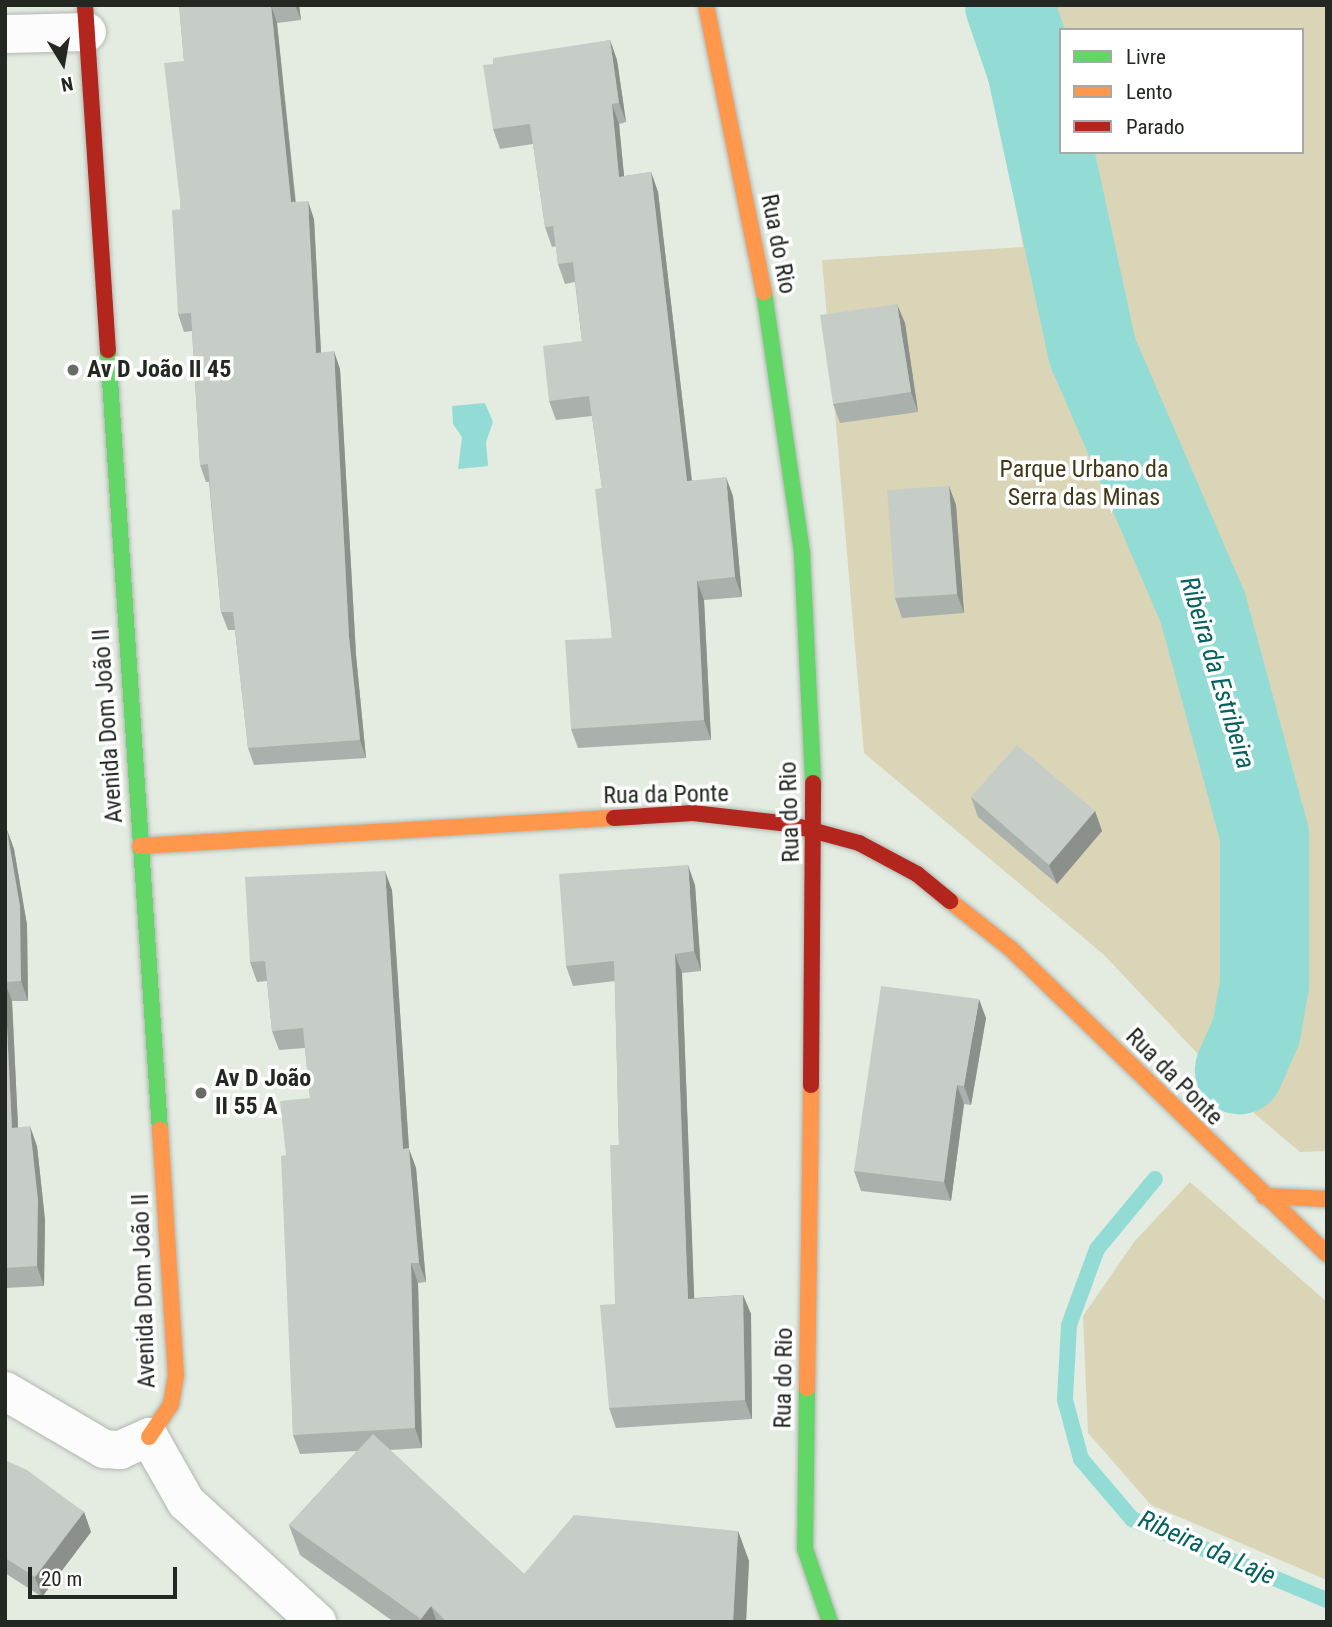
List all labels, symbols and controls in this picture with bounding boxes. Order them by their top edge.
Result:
north arrow [28,28,98,98]
legend [1059,28,1304,154]
text: Livre [1126,45,1166,69]
text: N [59,72,75,97]
text: Lento [1126,80,1173,104]
text: Parado [1126,115,1185,139]
street label: Rua do Rio [754,192,802,296]
place label: Av D João II 45 [87,356,231,384]
marker: Av D João II 45 [65,362,81,378]
park label: Parque Urbano da Serra das Minas [1000,456,1168,512]
water label: Ribeira da Estribeira [1173,573,1261,773]
street label: Avenida Dom João II [87,628,129,824]
street label: Rua do Rio [774,761,806,863]
street label: Rua da Ponte [603,780,729,810]
street label: Rua da Ponte [1119,1022,1229,1132]
place label: Av D João II 55 A [215,1065,311,1121]
marker: Av D João II 55 A [193,1085,209,1101]
street label: Avenida Dom João II [126,1193,162,1389]
street label: Rua do Rio [769,1327,799,1429]
water label: Ribeira da Laje [1134,1504,1280,1592]
scale bar [32,1554,180,1598]
text: 20 m [41,1567,82,1591]

